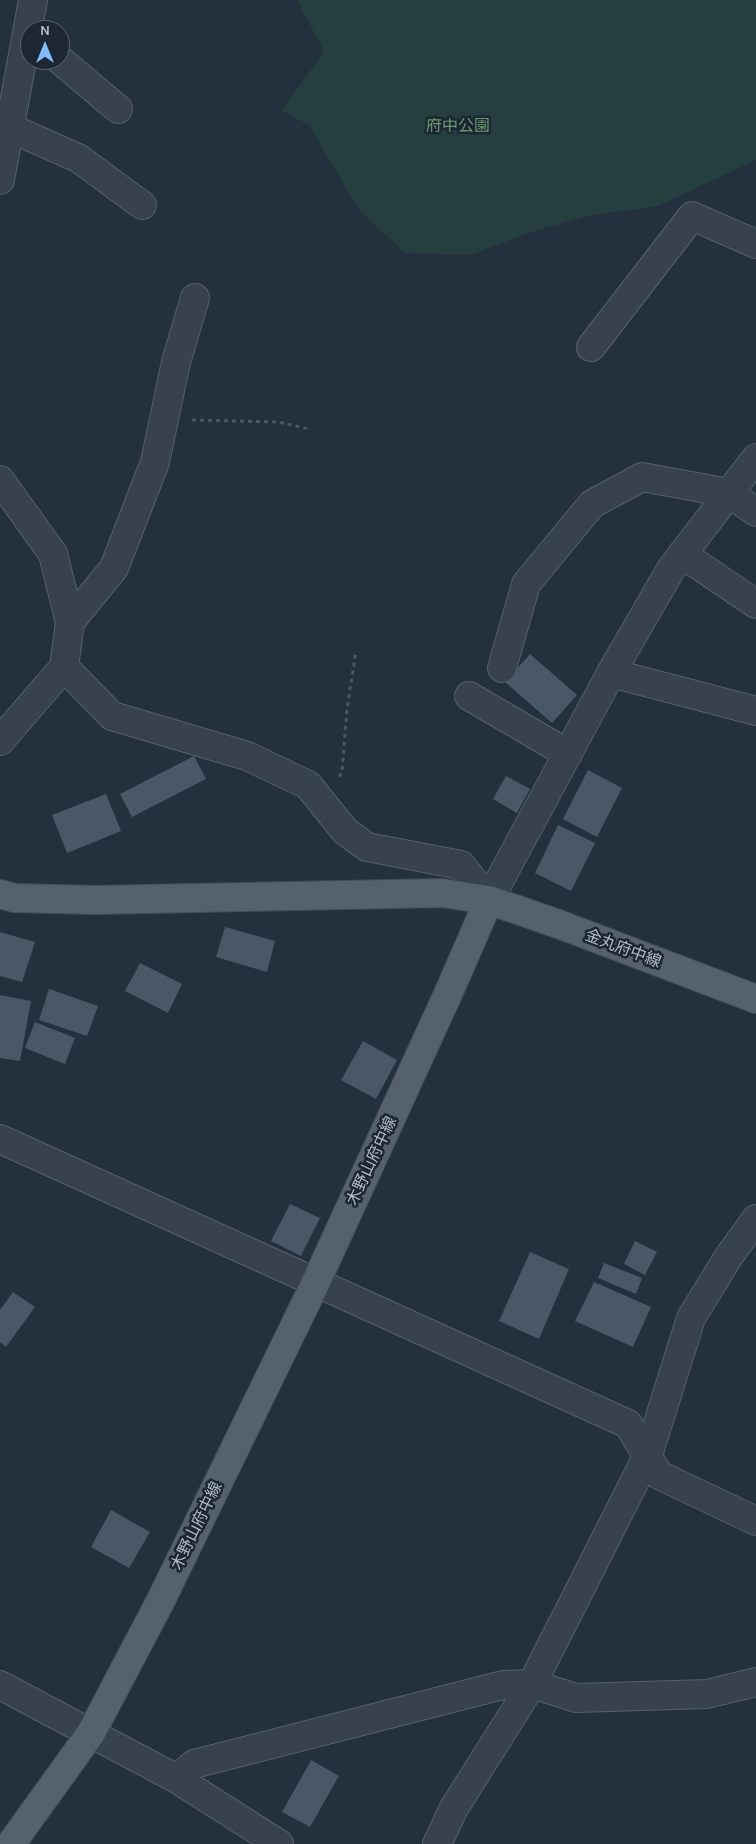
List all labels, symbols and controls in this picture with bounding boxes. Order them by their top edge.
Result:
north arrow [20,20,70,70]
text: N [40,22,50,39]
park label: 府中公園 [426,116,490,136]
street label: 金丸府中線 [582,926,664,972]
street label: 木野山府中線 [343,1113,401,1209]
street label: 木野山府中線 [167,1479,227,1573]

